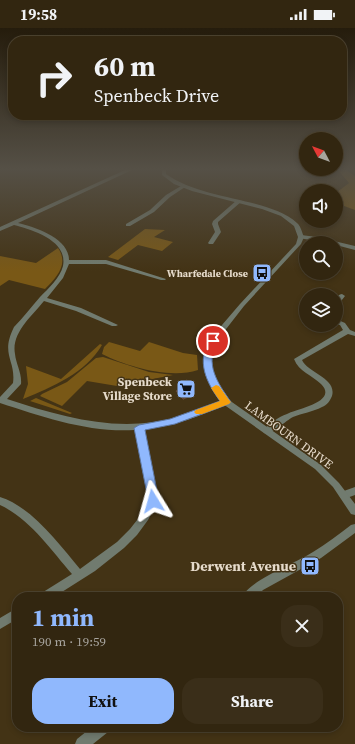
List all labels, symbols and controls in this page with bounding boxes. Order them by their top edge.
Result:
text: 19:58 [20,4,57,25]
text: 60 m [94,47,156,85]
icon: right [28,52,80,104]
text: Spenbeck Drive [94,83,219,108]
north arrow [299,132,343,176]
map controls [299,132,343,332]
button: sound [299,184,343,228]
button: search [299,236,343,280]
bus stop icon: Wharfedale Close [251,262,273,284]
place label: Wharfedale Close [167,267,248,280]
button: layers [299,288,343,332]
pin [196,324,230,358]
icon: arrive [202,330,224,352]
place label: Spenbeck Village Store [103,374,173,404]
supermarket icon: Spenbeck Village Store [175,378,197,400]
street label: LAMBOURN DRIVE [242,398,336,472]
position arrow [132,480,174,522]
bus stop icon: Derwent Avenue [299,555,321,577]
place label: Derwent Avenue [190,556,296,576]
text: 1 min [32,601,94,634]
button: close [281,605,323,647]
text: 190 m · 19:59 [32,633,106,650]
button: Exit [32,678,174,724]
button: Share [182,678,323,724]

